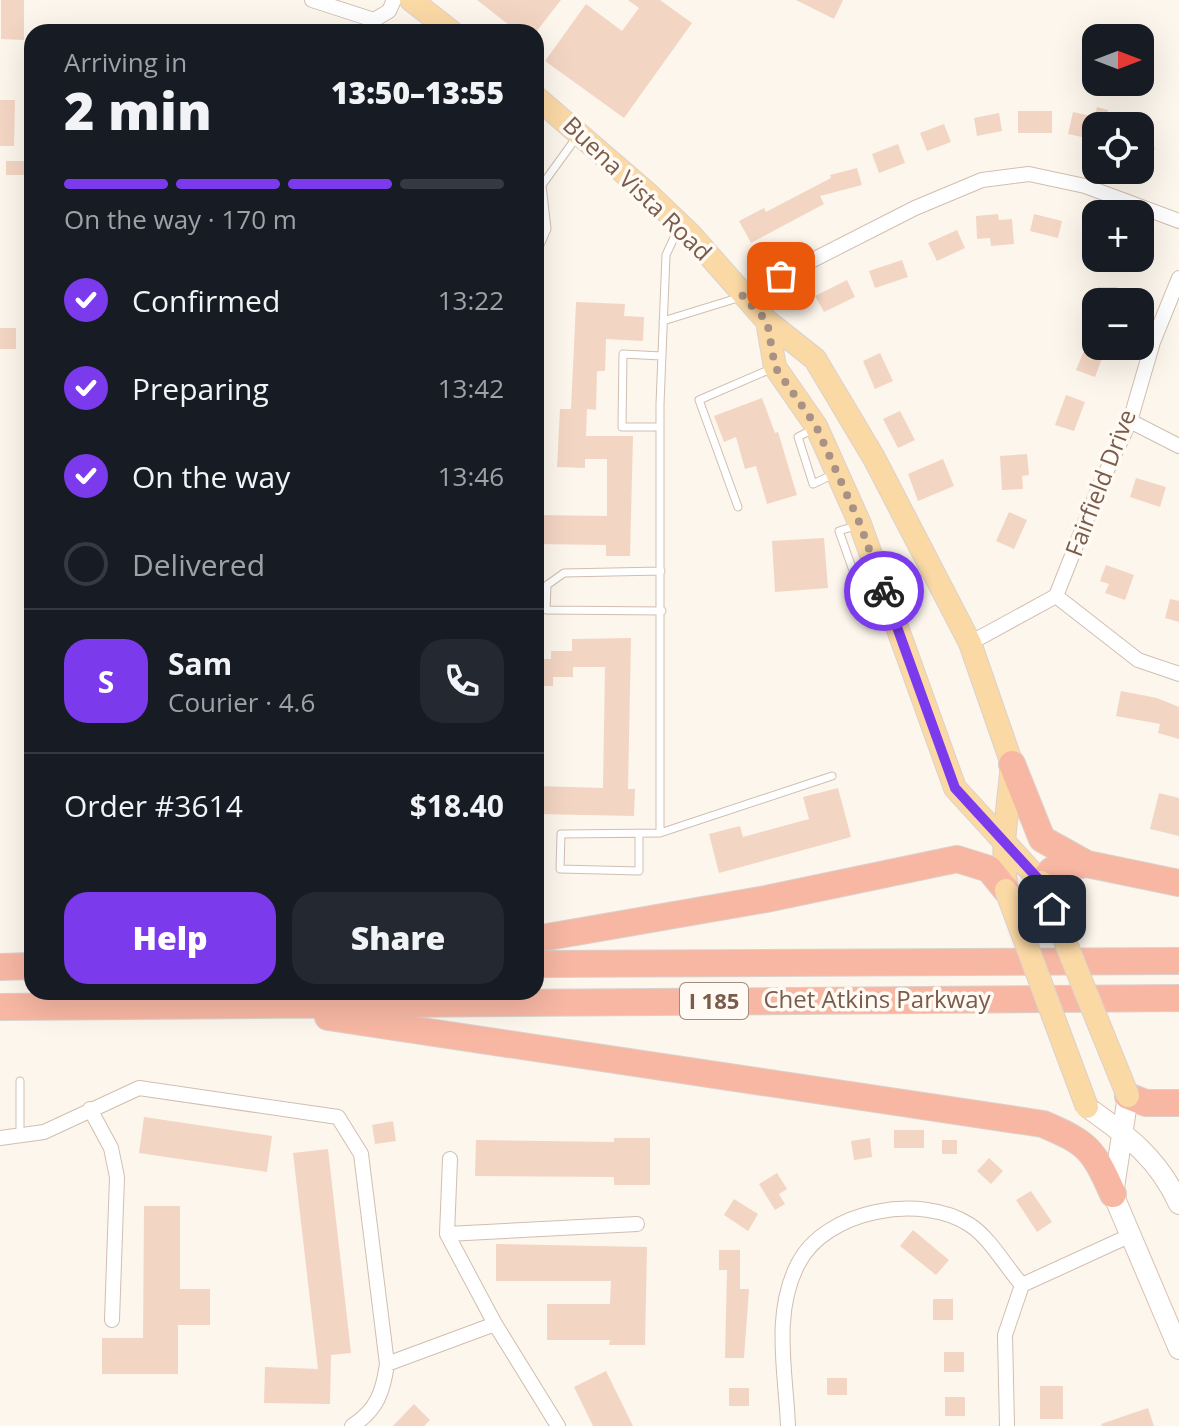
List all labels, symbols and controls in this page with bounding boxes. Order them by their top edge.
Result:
north arrow [1082,24,1154,96]
map controls [1082,24,1154,360]
text: Arriving in [64,44,187,80]
text: 13:50–13:55 [331,72,504,113]
text: 2 min [64,74,212,145]
street label: Buena Vista Road [556,108,720,268]
button: locate [1082,112,1154,184]
button: + [1082,200,1154,272]
text: On the way · 170 m [64,201,297,237]
pin [747,242,815,310]
icon: bag [759,254,803,298]
icon: check [64,278,108,322]
text: Confirmed [132,280,280,321]
text: 13:22 [438,282,504,318]
button: − [1082,288,1154,360]
icon: check [64,366,108,410]
text: Preparing [132,368,269,409]
text: 13:42 [438,370,504,406]
street label: Fairfield Drive [1056,404,1143,561]
icon: check [64,454,108,498]
text: On the way [132,456,290,497]
text: 13:46 [438,458,504,494]
text: Delivered [132,544,265,585]
courier [844,551,924,631]
icon: bike [862,569,906,613]
button: phone [420,639,504,723]
text: Sam [168,643,232,684]
text: S [98,661,114,702]
text: Courier · 4.6 [168,684,315,720]
text: Order #3614 [64,785,243,826]
text: $18.40 [410,785,504,826]
pin [1018,875,1086,943]
icon: home [1030,887,1074,931]
button: Help [64,892,276,984]
button: Share [292,892,504,984]
street label: Chet Atkins Parkway [763,982,991,1015]
road number: I 185 [680,983,748,1019]

